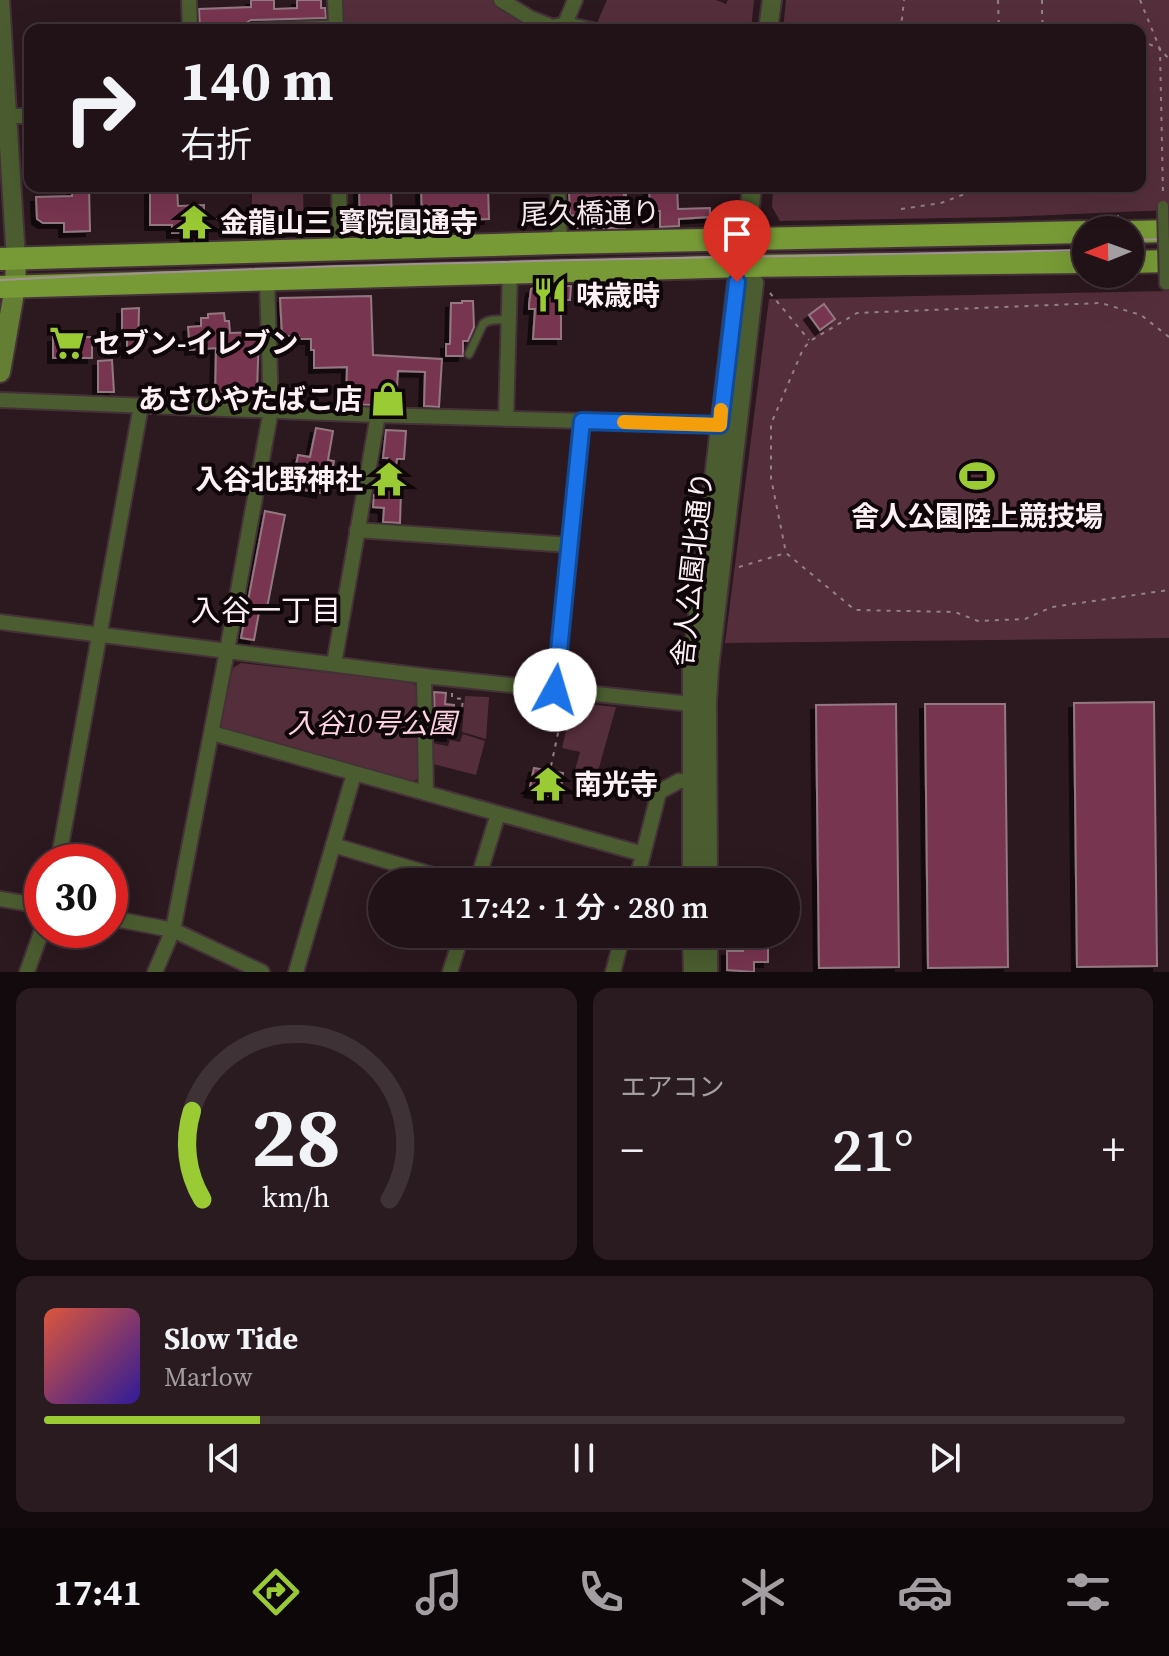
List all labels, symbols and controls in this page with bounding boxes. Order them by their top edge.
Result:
text: 140 m [180,42,334,119]
icon: right [48,56,152,160]
text: 右折 [180,120,252,169]
street label: 尾久橋通り [520,193,660,233]
pin [703,200,771,282]
temple icon: 金龍山三 寳院圓通寺 [175,203,213,241]
place label: 金龍山三 寳院圓通寺 [220,203,478,241]
icon: arrive [715,212,759,256]
north arrow [1072,216,1144,288]
map controls [1072,216,1144,288]
restaurant icon: 味歳時 [531,276,569,314]
place label: 味歳時 [576,276,660,314]
supermarket icon: セブン-イレブン [48,324,86,362]
place label: セブン-イレブン [93,324,299,362]
place label: あさひやたばこ店 [138,380,362,418]
shop icon: あさひやたばこ店 [369,380,407,418]
sports icon: 舎人公園陸上競技場 [958,457,996,495]
place label: 入谷北野神社 [195,460,363,498]
temple icon: 入谷北野神社 [370,460,408,498]
street label: 舎人公園北通り [663,470,721,668]
place label: 舎人公園陸上競技場 [851,497,1103,535]
district label: 入谷一丁目 [191,590,341,631]
position arrow [513,648,597,732]
park label: 入谷10号公園 [288,704,460,742]
temple icon: 南光寺 [529,765,567,803]
place label: 南光寺 [574,765,658,803]
speed limit sign: 30 [24,844,128,948]
text: 17:42 · 1 分 · 280 m [459,887,709,928]
text: エアコン [621,1069,725,1105]
text: 28 [251,1080,341,1194]
text: 21° [832,1109,914,1191]
text: − [621,1119,644,1180]
text: + [1102,1119,1125,1180]
text: km/h [262,1177,330,1217]
text: Slow Tide [164,1318,298,1359]
text: Marlow [164,1359,253,1395]
icon: previous [202,1436,246,1480]
icon: pause [562,1436,606,1480]
icon: next [923,1436,967,1480]
icon: directions [248,1564,304,1620]
icon: music [411,1564,467,1620]
icon: phone [573,1564,629,1620]
icon: climate [735,1564,791,1620]
icon: car [897,1564,953,1620]
icon: filters [1060,1564,1116,1620]
text: 17:41 [53,1568,142,1617]

